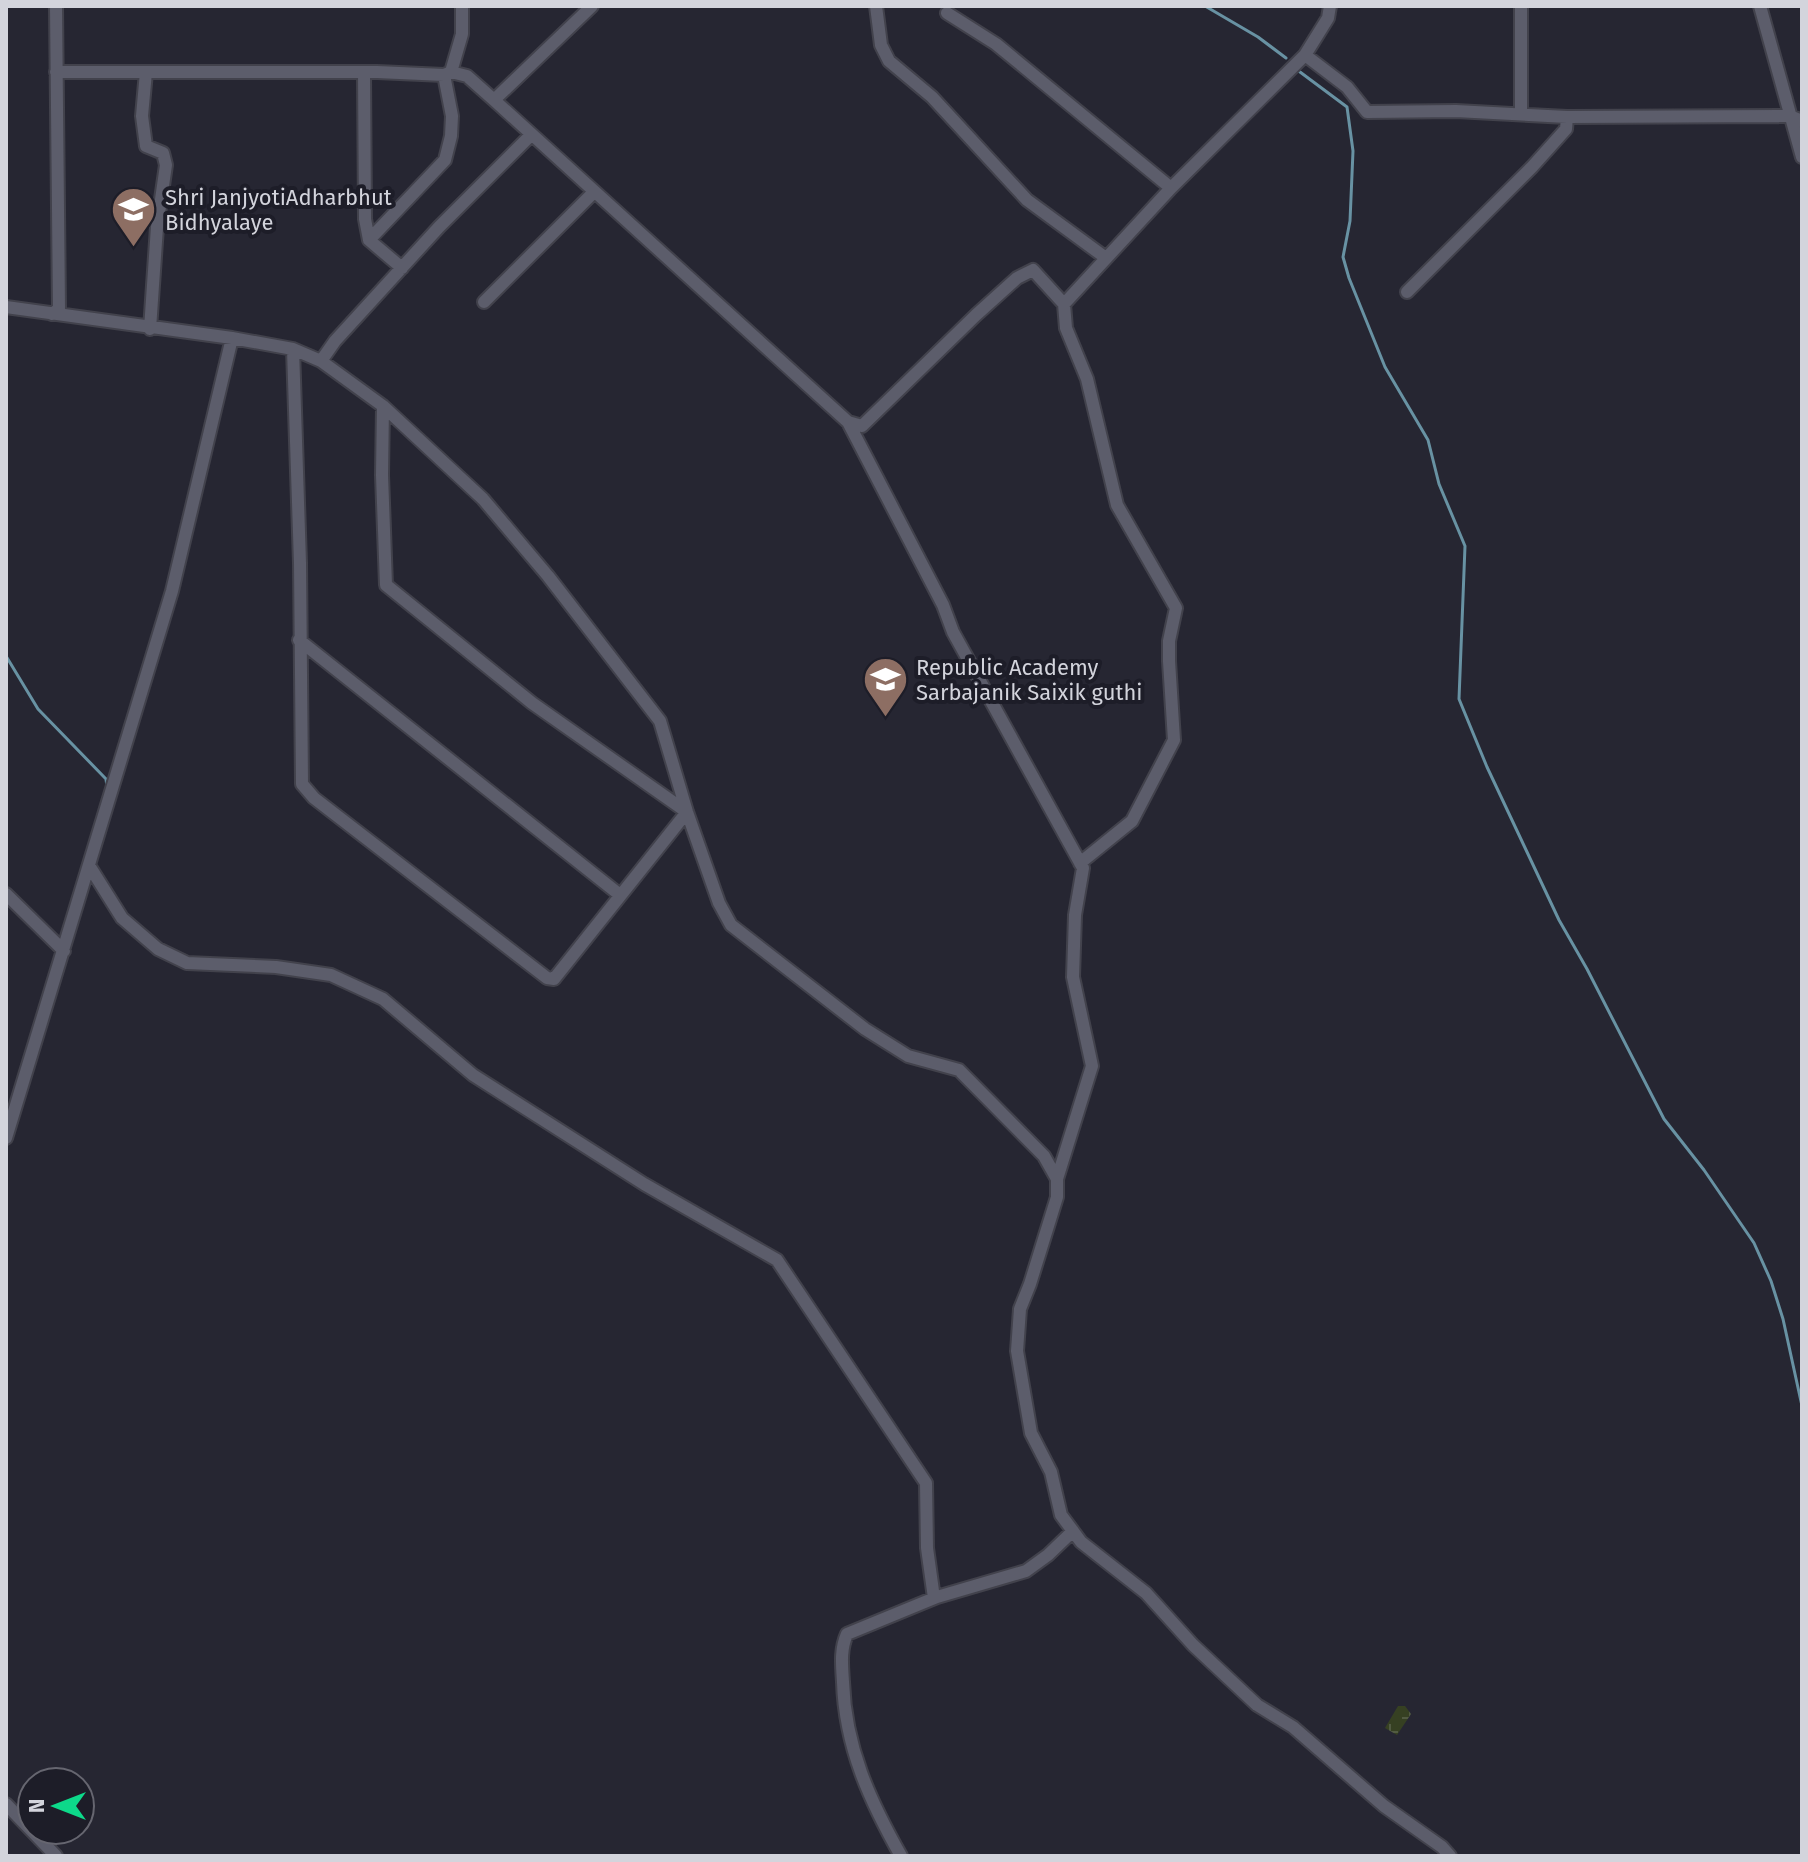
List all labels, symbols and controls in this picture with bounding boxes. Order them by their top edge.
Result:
place label: Shri JanjyotiAdharbhut Bidhyalaye [165,184,392,236]
school or university icon: Shri JanjyotiAdharbhut Bidhyalaye [110,186,158,249]
place label: Republic Academy Sarbajanik Saixik guthi [916,654,1143,706]
school or university icon: Republic Academy Sarbajanik Saixik guthi [861,656,909,719]
north arrow [16,1766,96,1846]
text: N [23,1799,50,1813]

